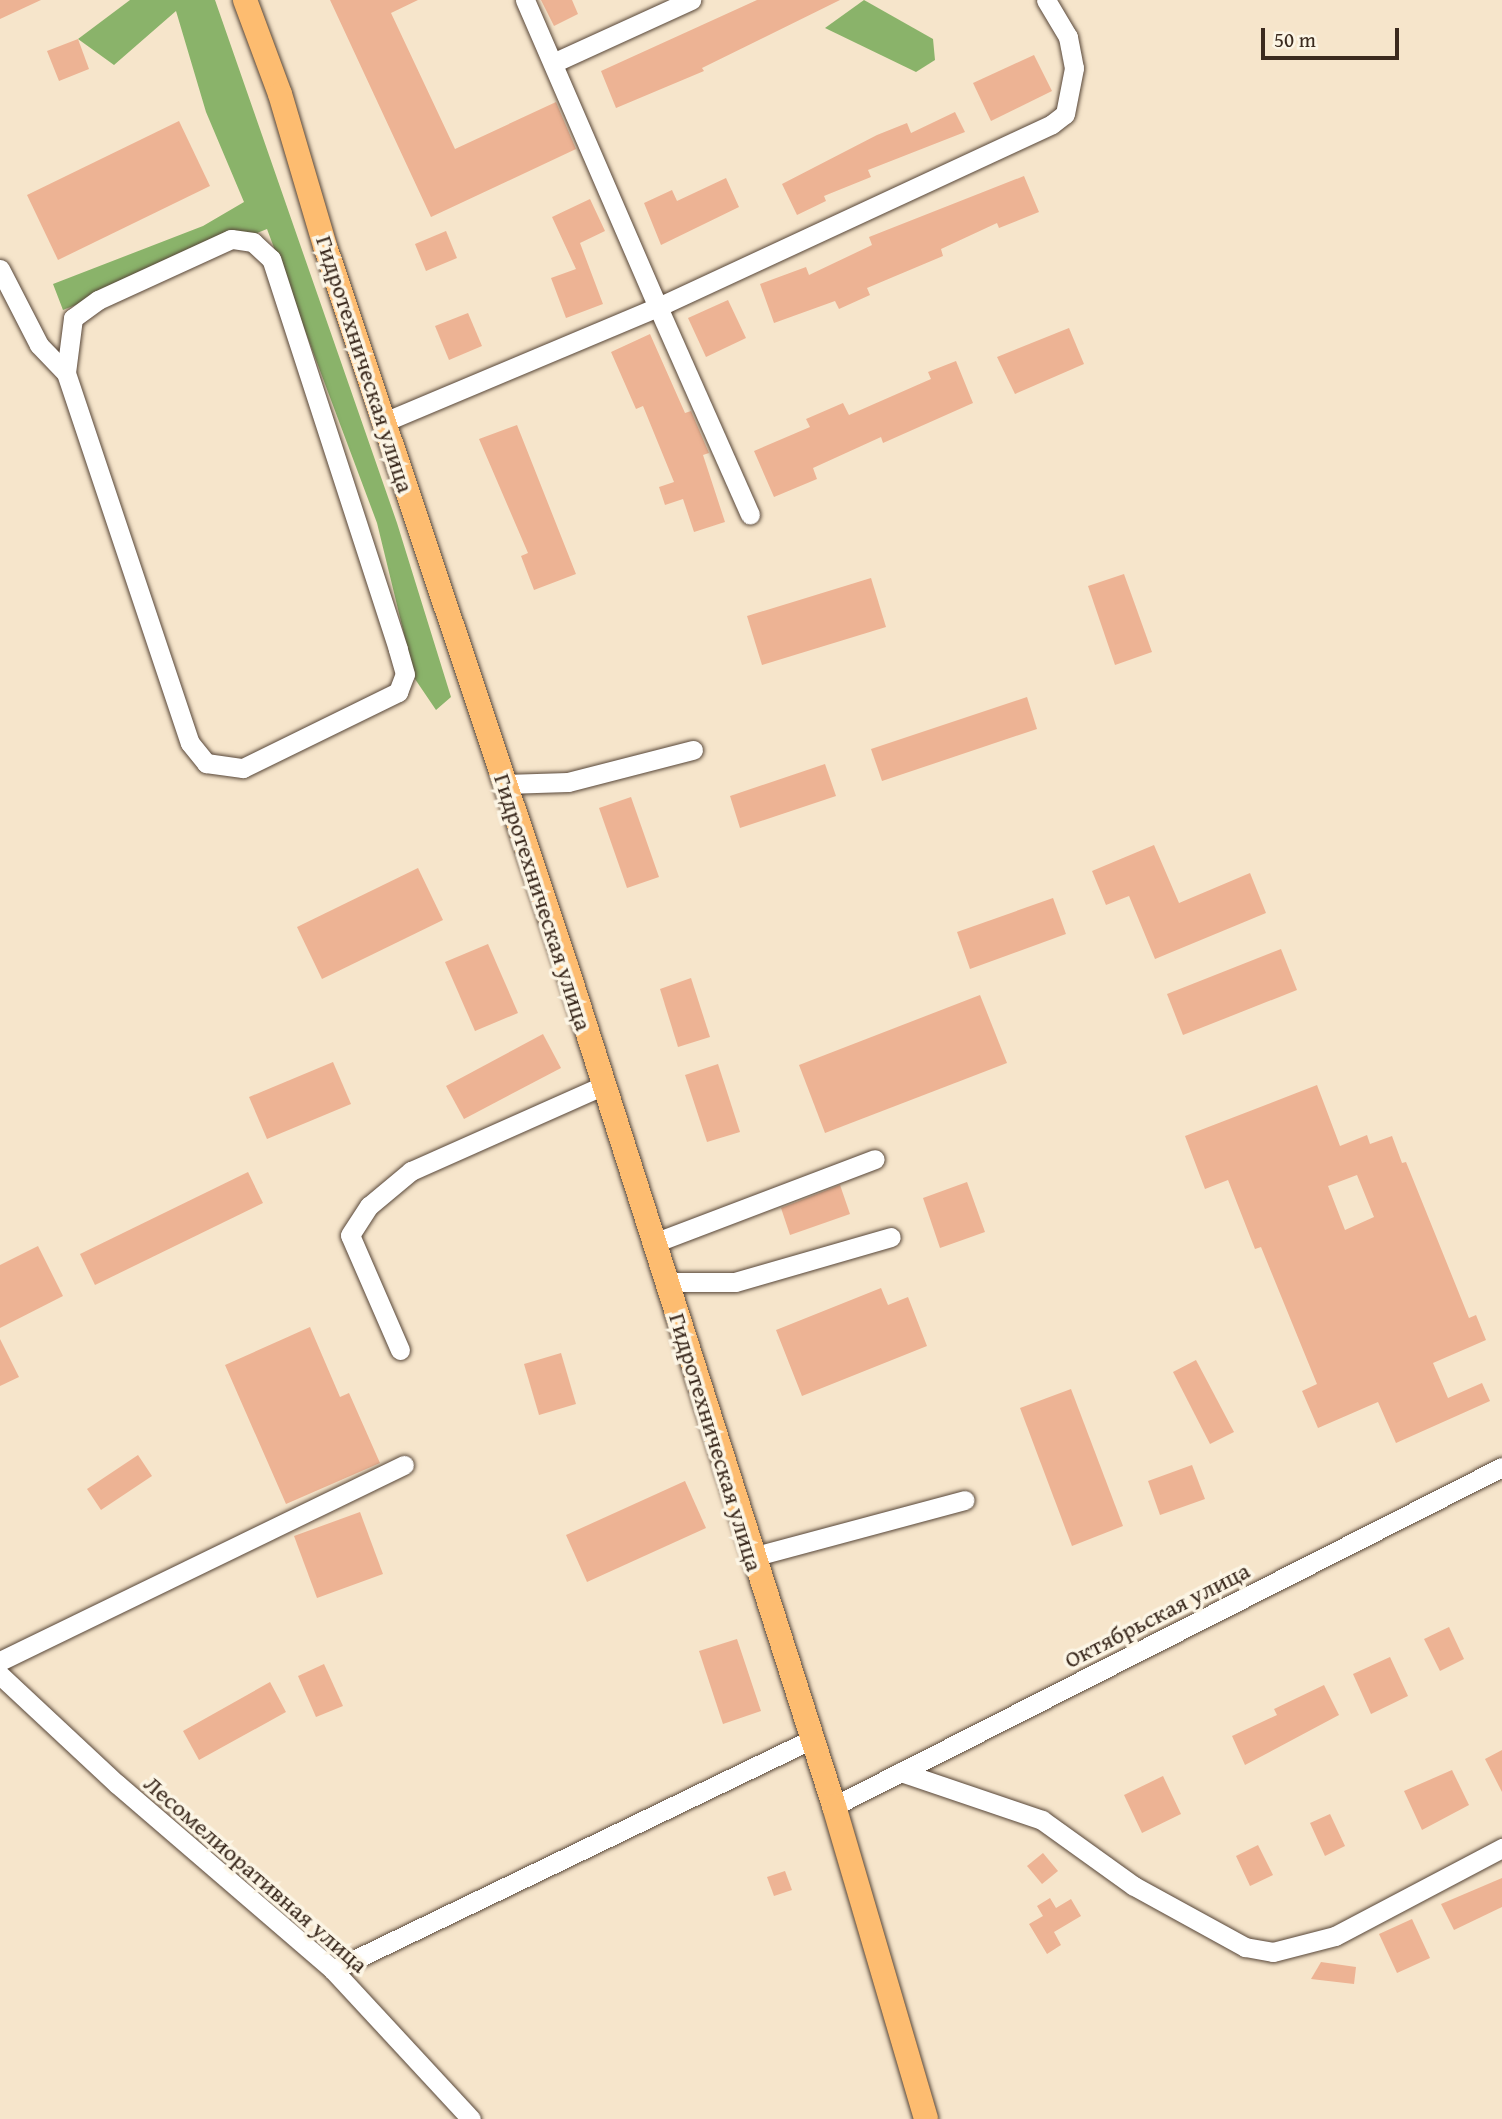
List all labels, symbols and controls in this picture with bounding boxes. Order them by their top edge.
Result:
scale bar [1264,14,1402,58]
text: 50 m [1274,24,1316,55]
street label: Гидротехническая улица [310,232,420,496]
street label: Гидротехническая улица [488,770,598,1034]
street label: Гидротехническая улица [663,1309,769,1575]
street label: Октябрьская улица [1059,1556,1255,1674]
street label: Лесомелиоративная улица [138,1769,374,1979]

